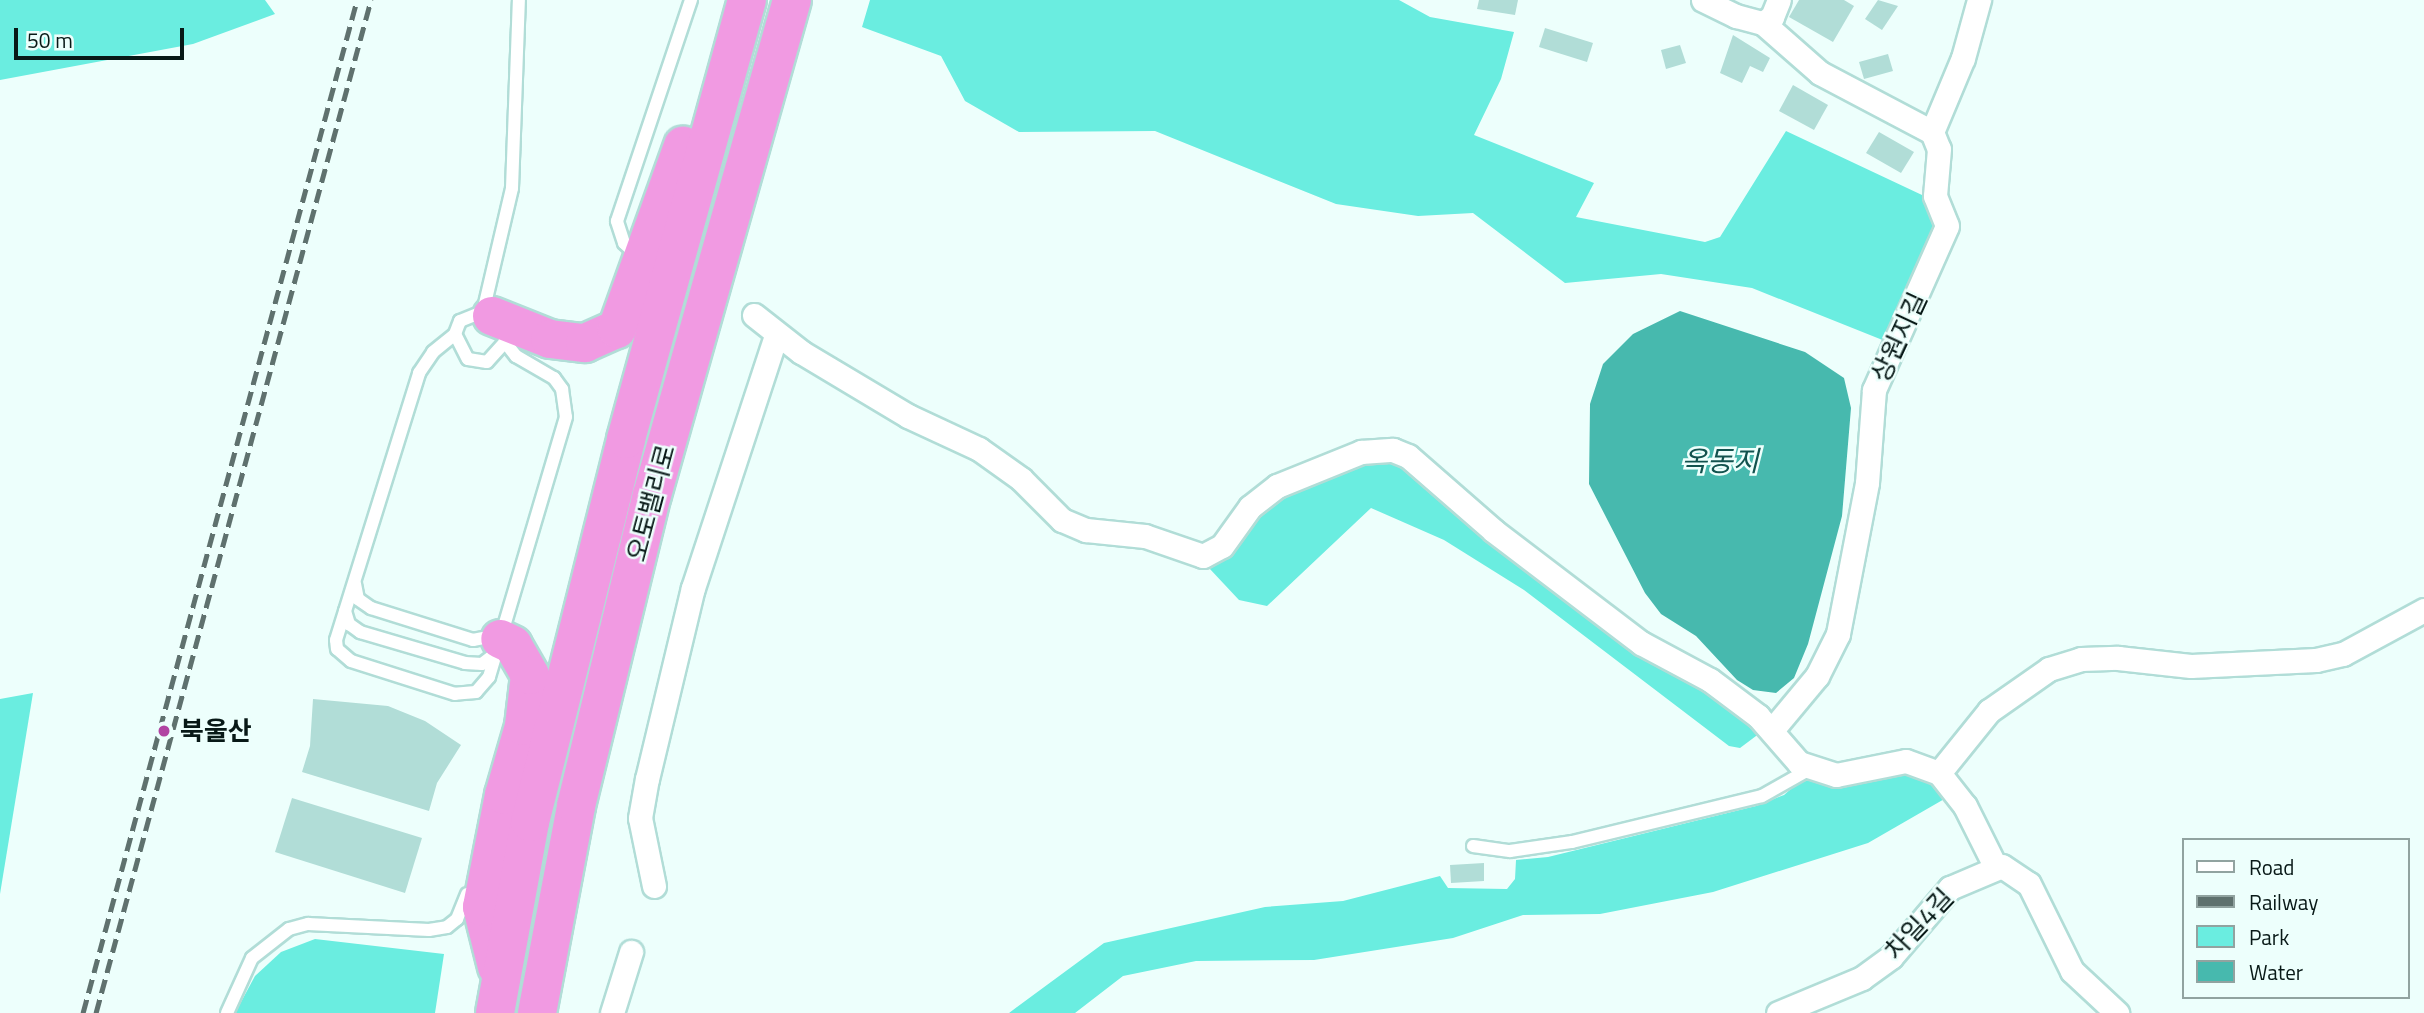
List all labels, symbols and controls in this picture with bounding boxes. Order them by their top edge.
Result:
scale bar [18,14,187,58]
text: 50 m [27,24,73,56]
street label: 상원지길 [1865,287,1933,387]
street label: 오토밸리로 [620,441,682,565]
water label: 옥동지 [1681,444,1759,478]
place label: 북울산 [180,715,252,747]
marker: 북울산 [154,721,174,741]
legend [2182,838,2410,999]
text: Road [2249,851,2294,883]
street label: 차일4길 [1878,882,1960,966]
text: Railway [2249,886,2318,918]
text: Park [2249,921,2289,953]
text: Water [2249,956,2303,988]

